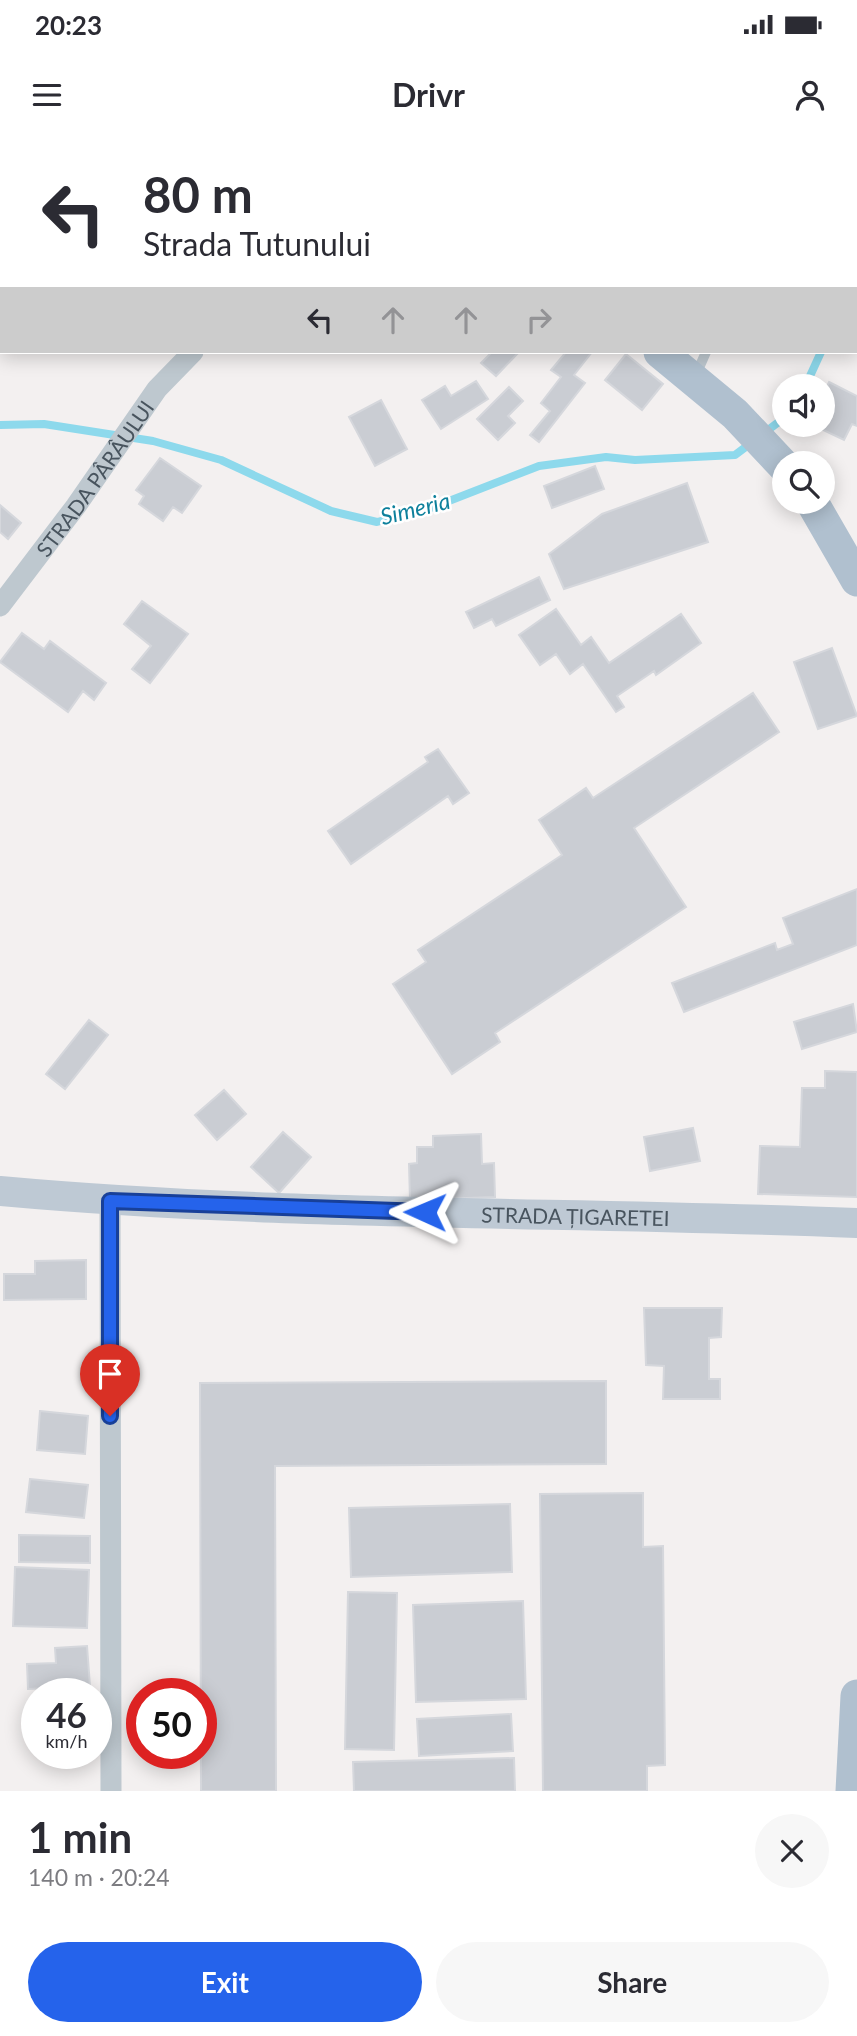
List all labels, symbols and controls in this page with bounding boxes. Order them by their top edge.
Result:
text: 20:23 [35,9,102,41]
text: Drivr [392,75,465,114]
icon: menu [28,76,66,114]
icon: person [791,76,829,114]
text: 80 m [143,165,253,223]
icon: left [28,168,119,259]
text: Strada Tutunului [143,224,371,263]
icon: left [301,301,339,339]
icon: ahead [374,301,412,339]
icon: ahead [447,301,485,339]
icon: right [520,301,558,339]
map controls [772,374,835,514]
button: sound [772,374,835,437]
street label: STRADA PÂRÂULUI [30,395,158,561]
button: search [772,451,835,514]
water label: Simeria [377,486,453,530]
position arrow [388,1175,462,1249]
street label: STRADA ȚIGARETEI [481,1201,670,1230]
pin [80,1344,140,1416]
icon: arrive [91,1355,129,1393]
speed limit sign: 50 [126,1678,217,1769]
text: 46 [46,1693,87,1735]
text: km/h [45,1730,88,1752]
text: 1 min [28,1812,132,1862]
button: close [755,1814,829,1888]
text: 140 m · 20:24 [28,1863,170,1891]
button: Exit [28,1942,422,2022]
button: Share [436,1942,829,2022]

